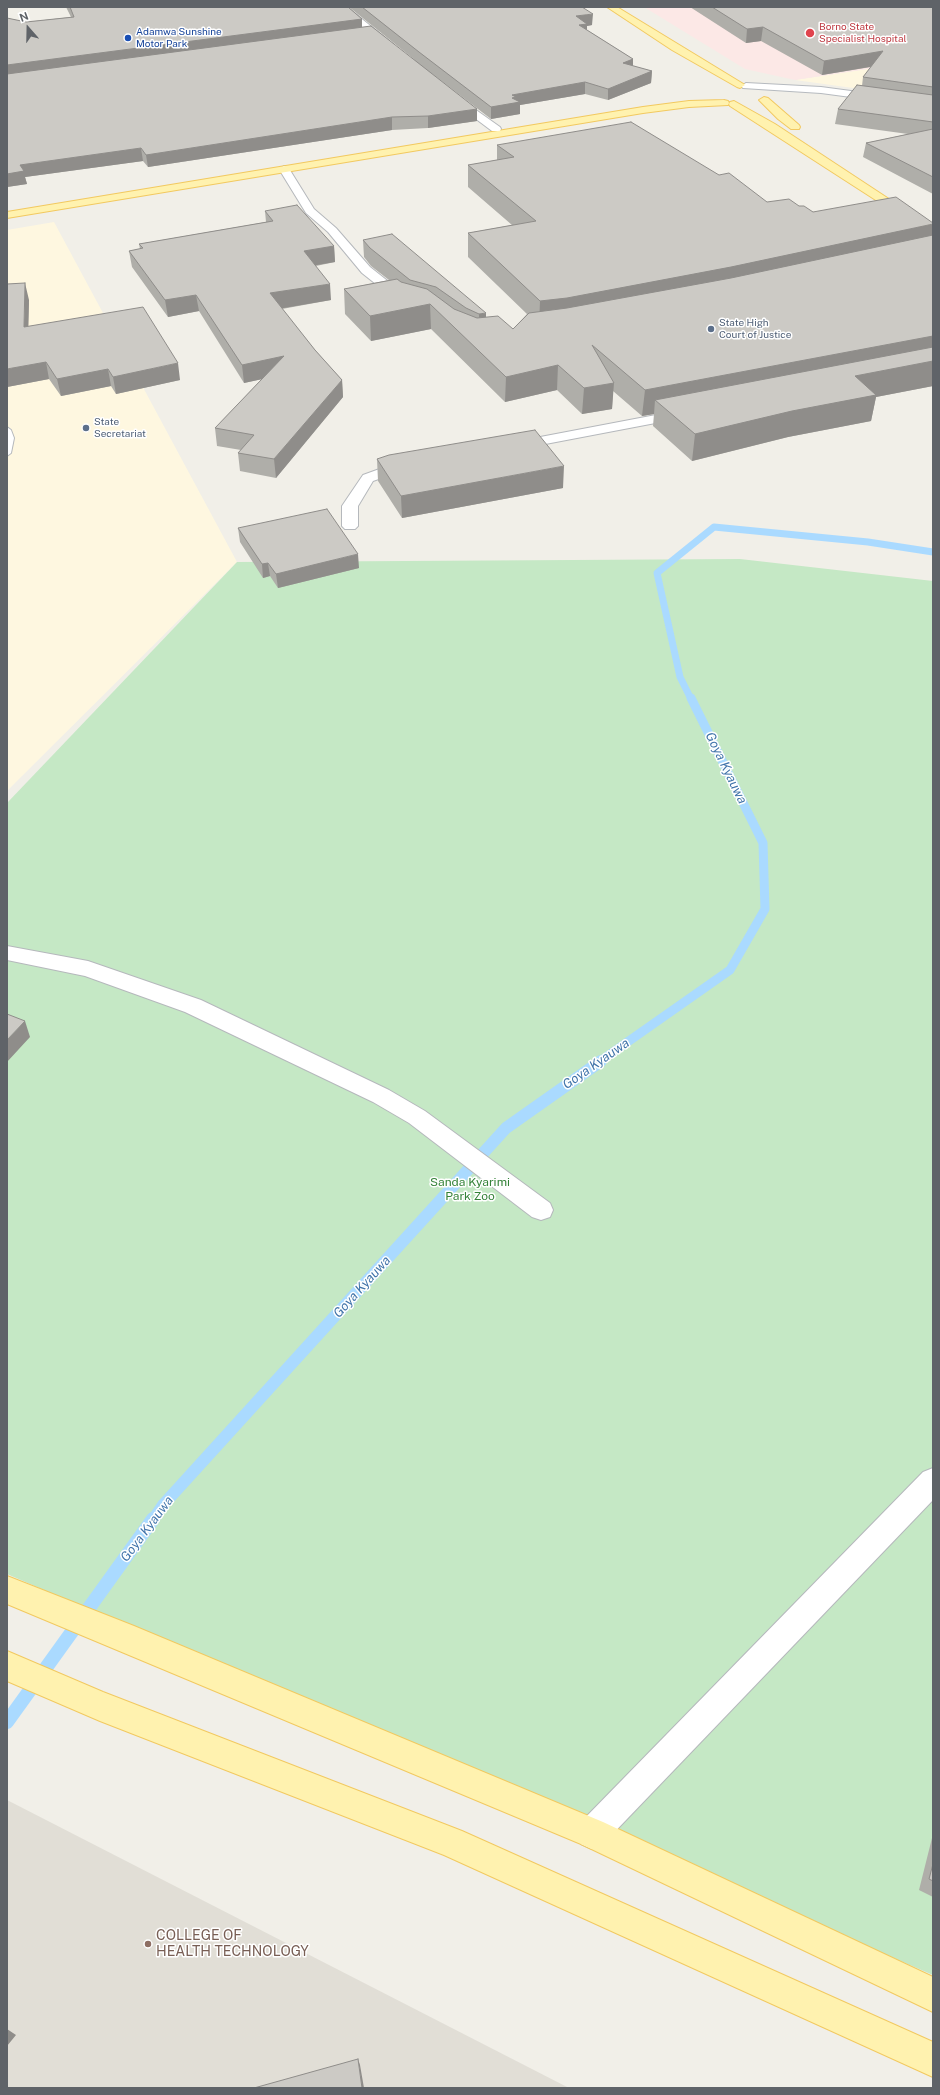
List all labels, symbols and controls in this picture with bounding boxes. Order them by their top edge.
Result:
north arrow [8,8,48,48]
text: N [18,10,30,24]
place label: Borno State Specialist Hospital [819,21,907,44]
place label: Adamwa Sunshine Motor Park [136,26,222,50]
marker: Borno State Specialist Hospital [804,27,816,39]
marker: Adamwa Sunshine Motor Park [123,33,133,43]
place label: State High Court of Justice [719,317,791,340]
marker: State High Court of Justice [706,324,716,334]
place label: State Secretariat [94,416,146,440]
marker: State Secretariat [81,423,91,433]
water label: Goya Kyauwa [702,730,750,806]
water label: Goya Kyauwa [560,1035,632,1093]
park label: Sanda Kyarimi Park Zoo [430,1175,510,1203]
water label: Goya Kyauwa [330,1253,394,1321]
water label: Goya Kyauwa [117,1493,177,1565]
place label: COLLEGE OF HEALTH TECHNOLOGY [156,1928,309,1960]
marker: COLLEGE OF HEALTH TECHNOLOGY [143,1939,153,1949]

